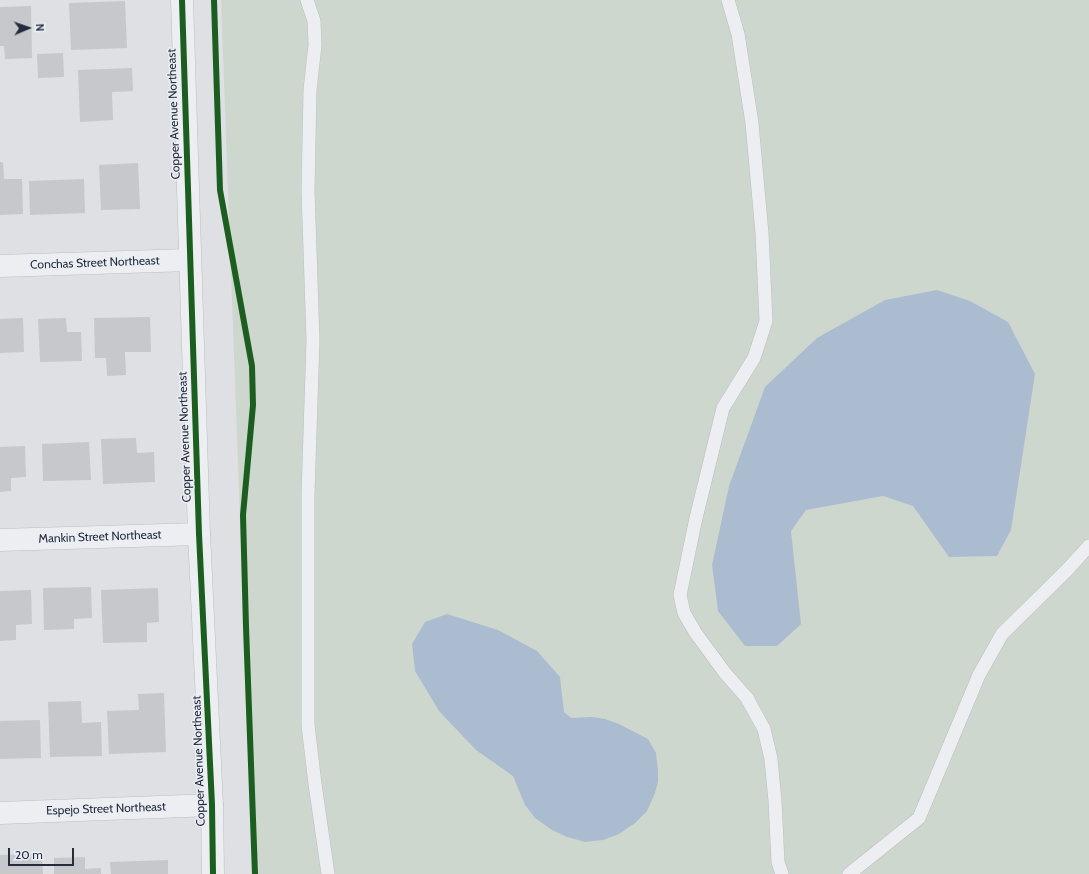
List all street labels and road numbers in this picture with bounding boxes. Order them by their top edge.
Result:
street label: Copper Avenue Northeast [165,48,183,180]
street label: Conchas Street Northeast [30,254,160,272]
street label: Copper Avenue Northeast [176,371,194,503]
street label: Mankin Street Northeast [38,528,162,546]
street label: Copper Avenue Northeast [190,695,208,827]
street label: Espejo Street Northeast [46,800,166,818]

